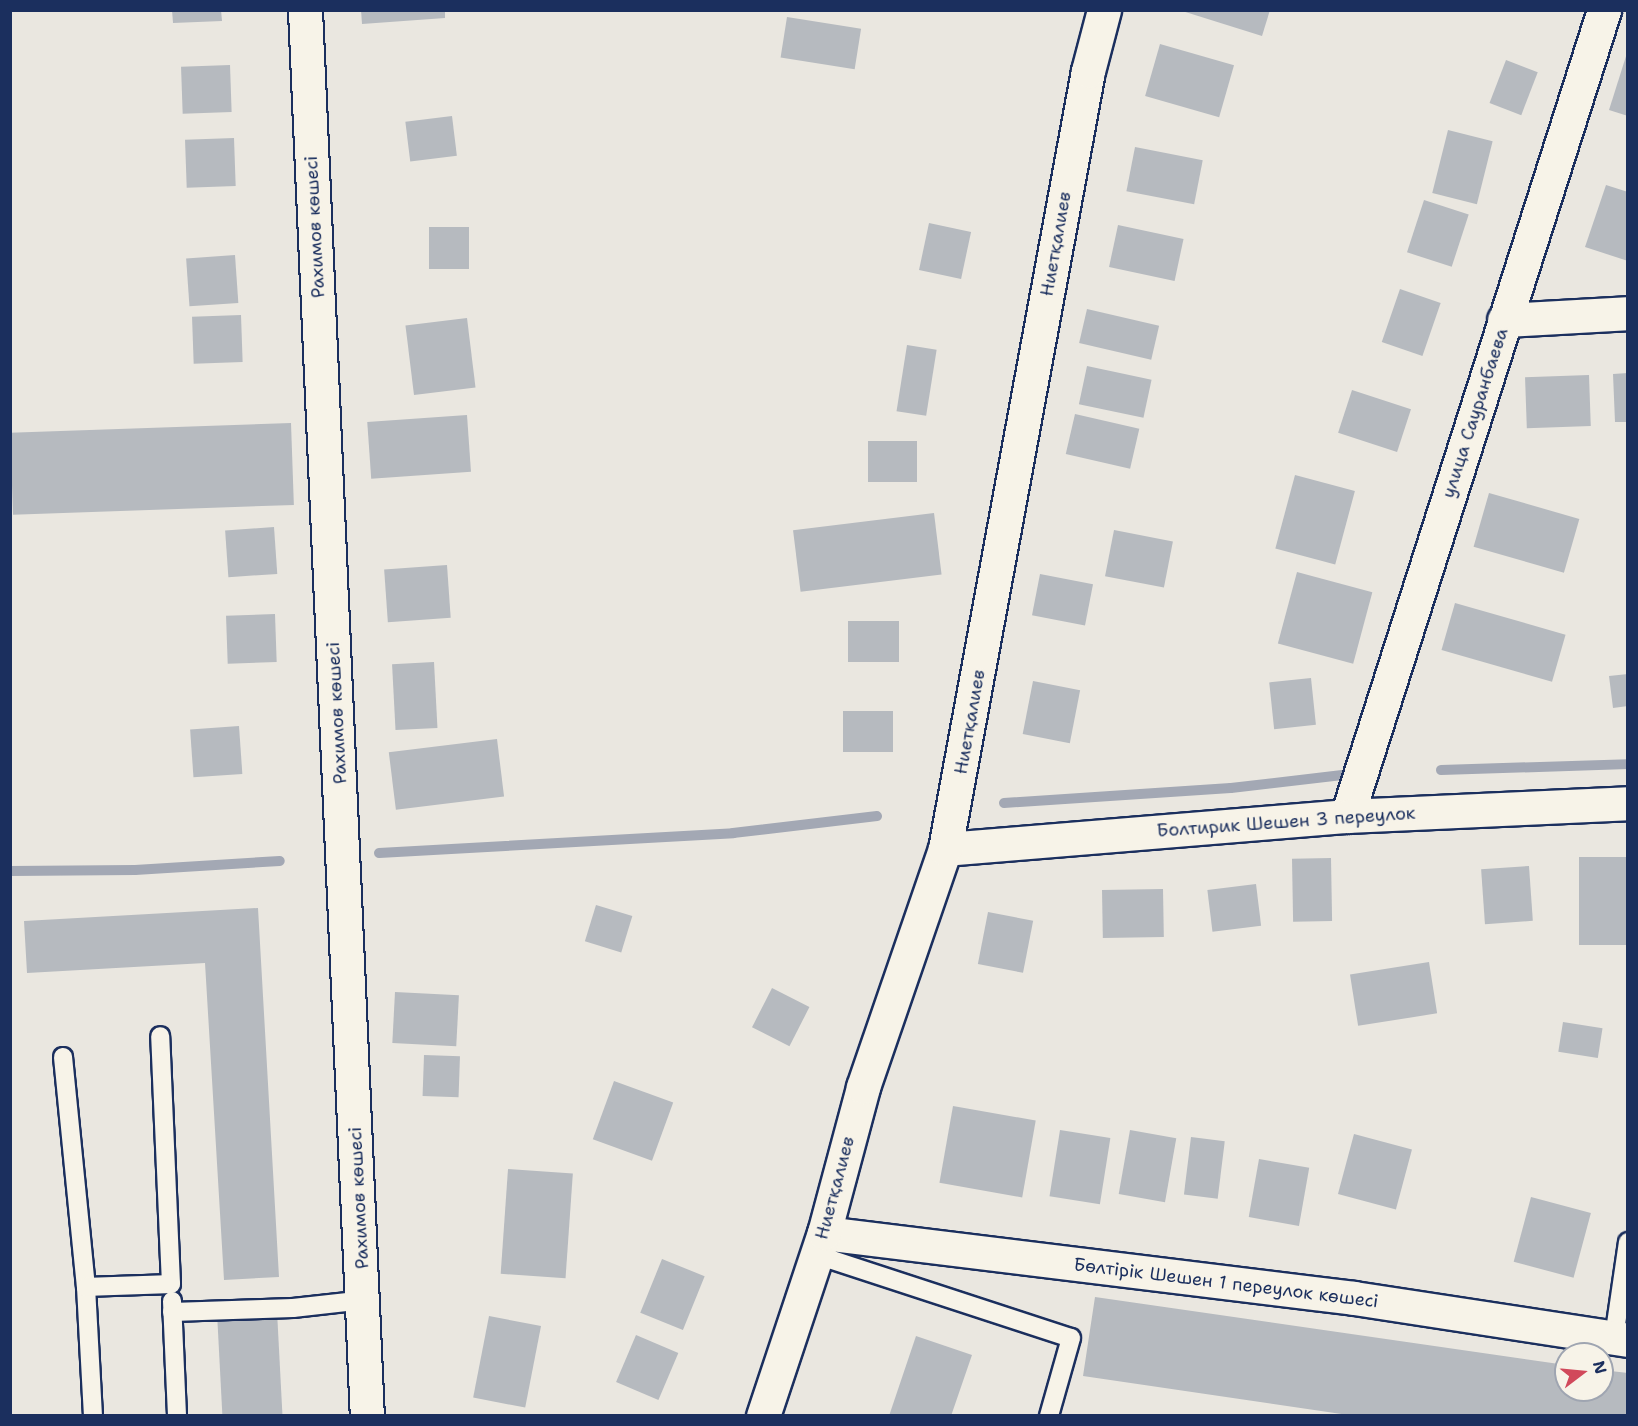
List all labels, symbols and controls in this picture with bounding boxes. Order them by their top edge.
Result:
street label: Рахимов көшесі [300,155,330,299]
street label: Ниетқалиев [1036,190,1076,298]
street label: улица Сауранбаева [1437,325,1513,501]
street label: Рахимов көшесі [322,641,352,785]
street label: Ниетқалиев [950,668,990,776]
street label: Болтирик Шешен 3 переулок [1156,802,1416,842]
street label: Рахимов көшесі [344,1126,374,1270]
street label: Ниетқалиев [811,1134,859,1242]
street label: Бөлтірік Шешен 1 переулок көшесі [1072,1254,1380,1312]
north arrow [1554,1342,1614,1402]
text: N [1588,1358,1612,1376]

